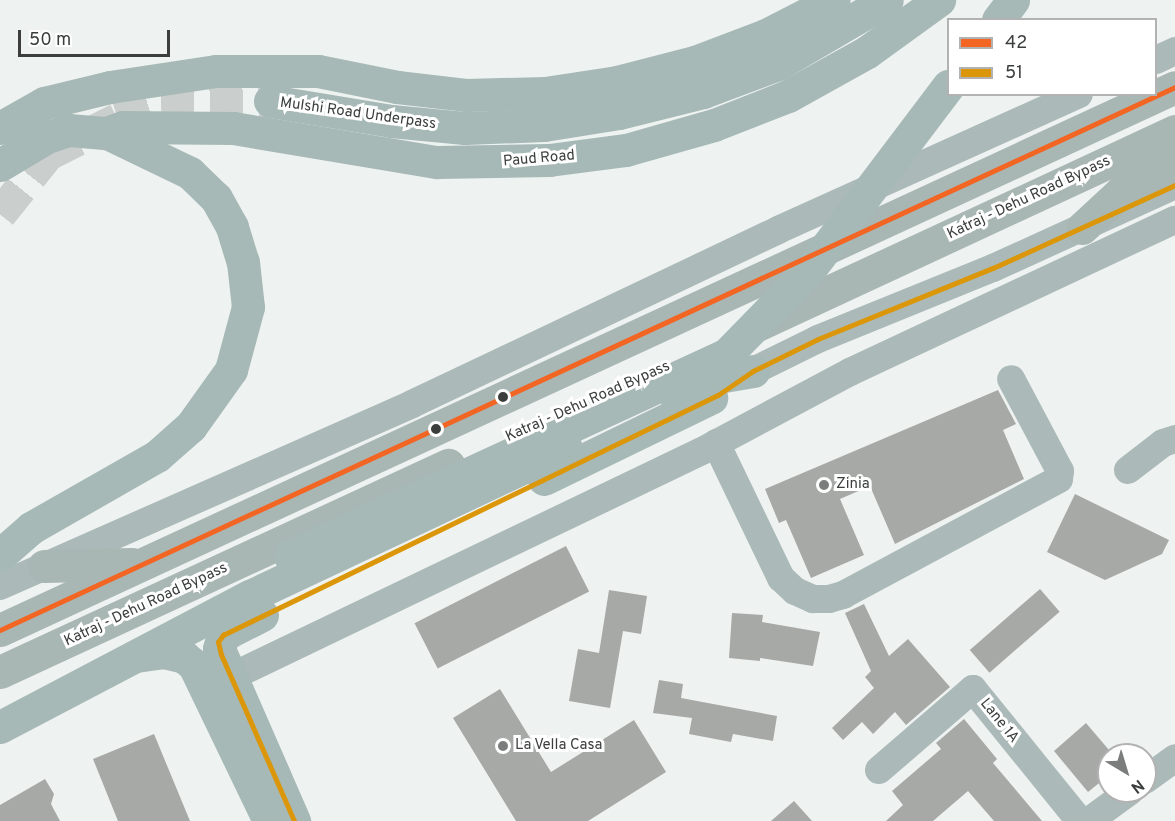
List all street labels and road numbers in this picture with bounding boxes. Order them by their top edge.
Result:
street label: Mulshi Road Underpass [279,94,437,134]
street label: Paud Road [502,147,576,171]
street label: Katraj - Dehu Road Bypass [944,152,1114,244]
street label: Katraj - Dehu Road Bypass [503,358,673,446]
street label: Katraj - Dehu Road Bypass [61,559,231,651]
street label: Lane 1A [976,695,1022,747]

